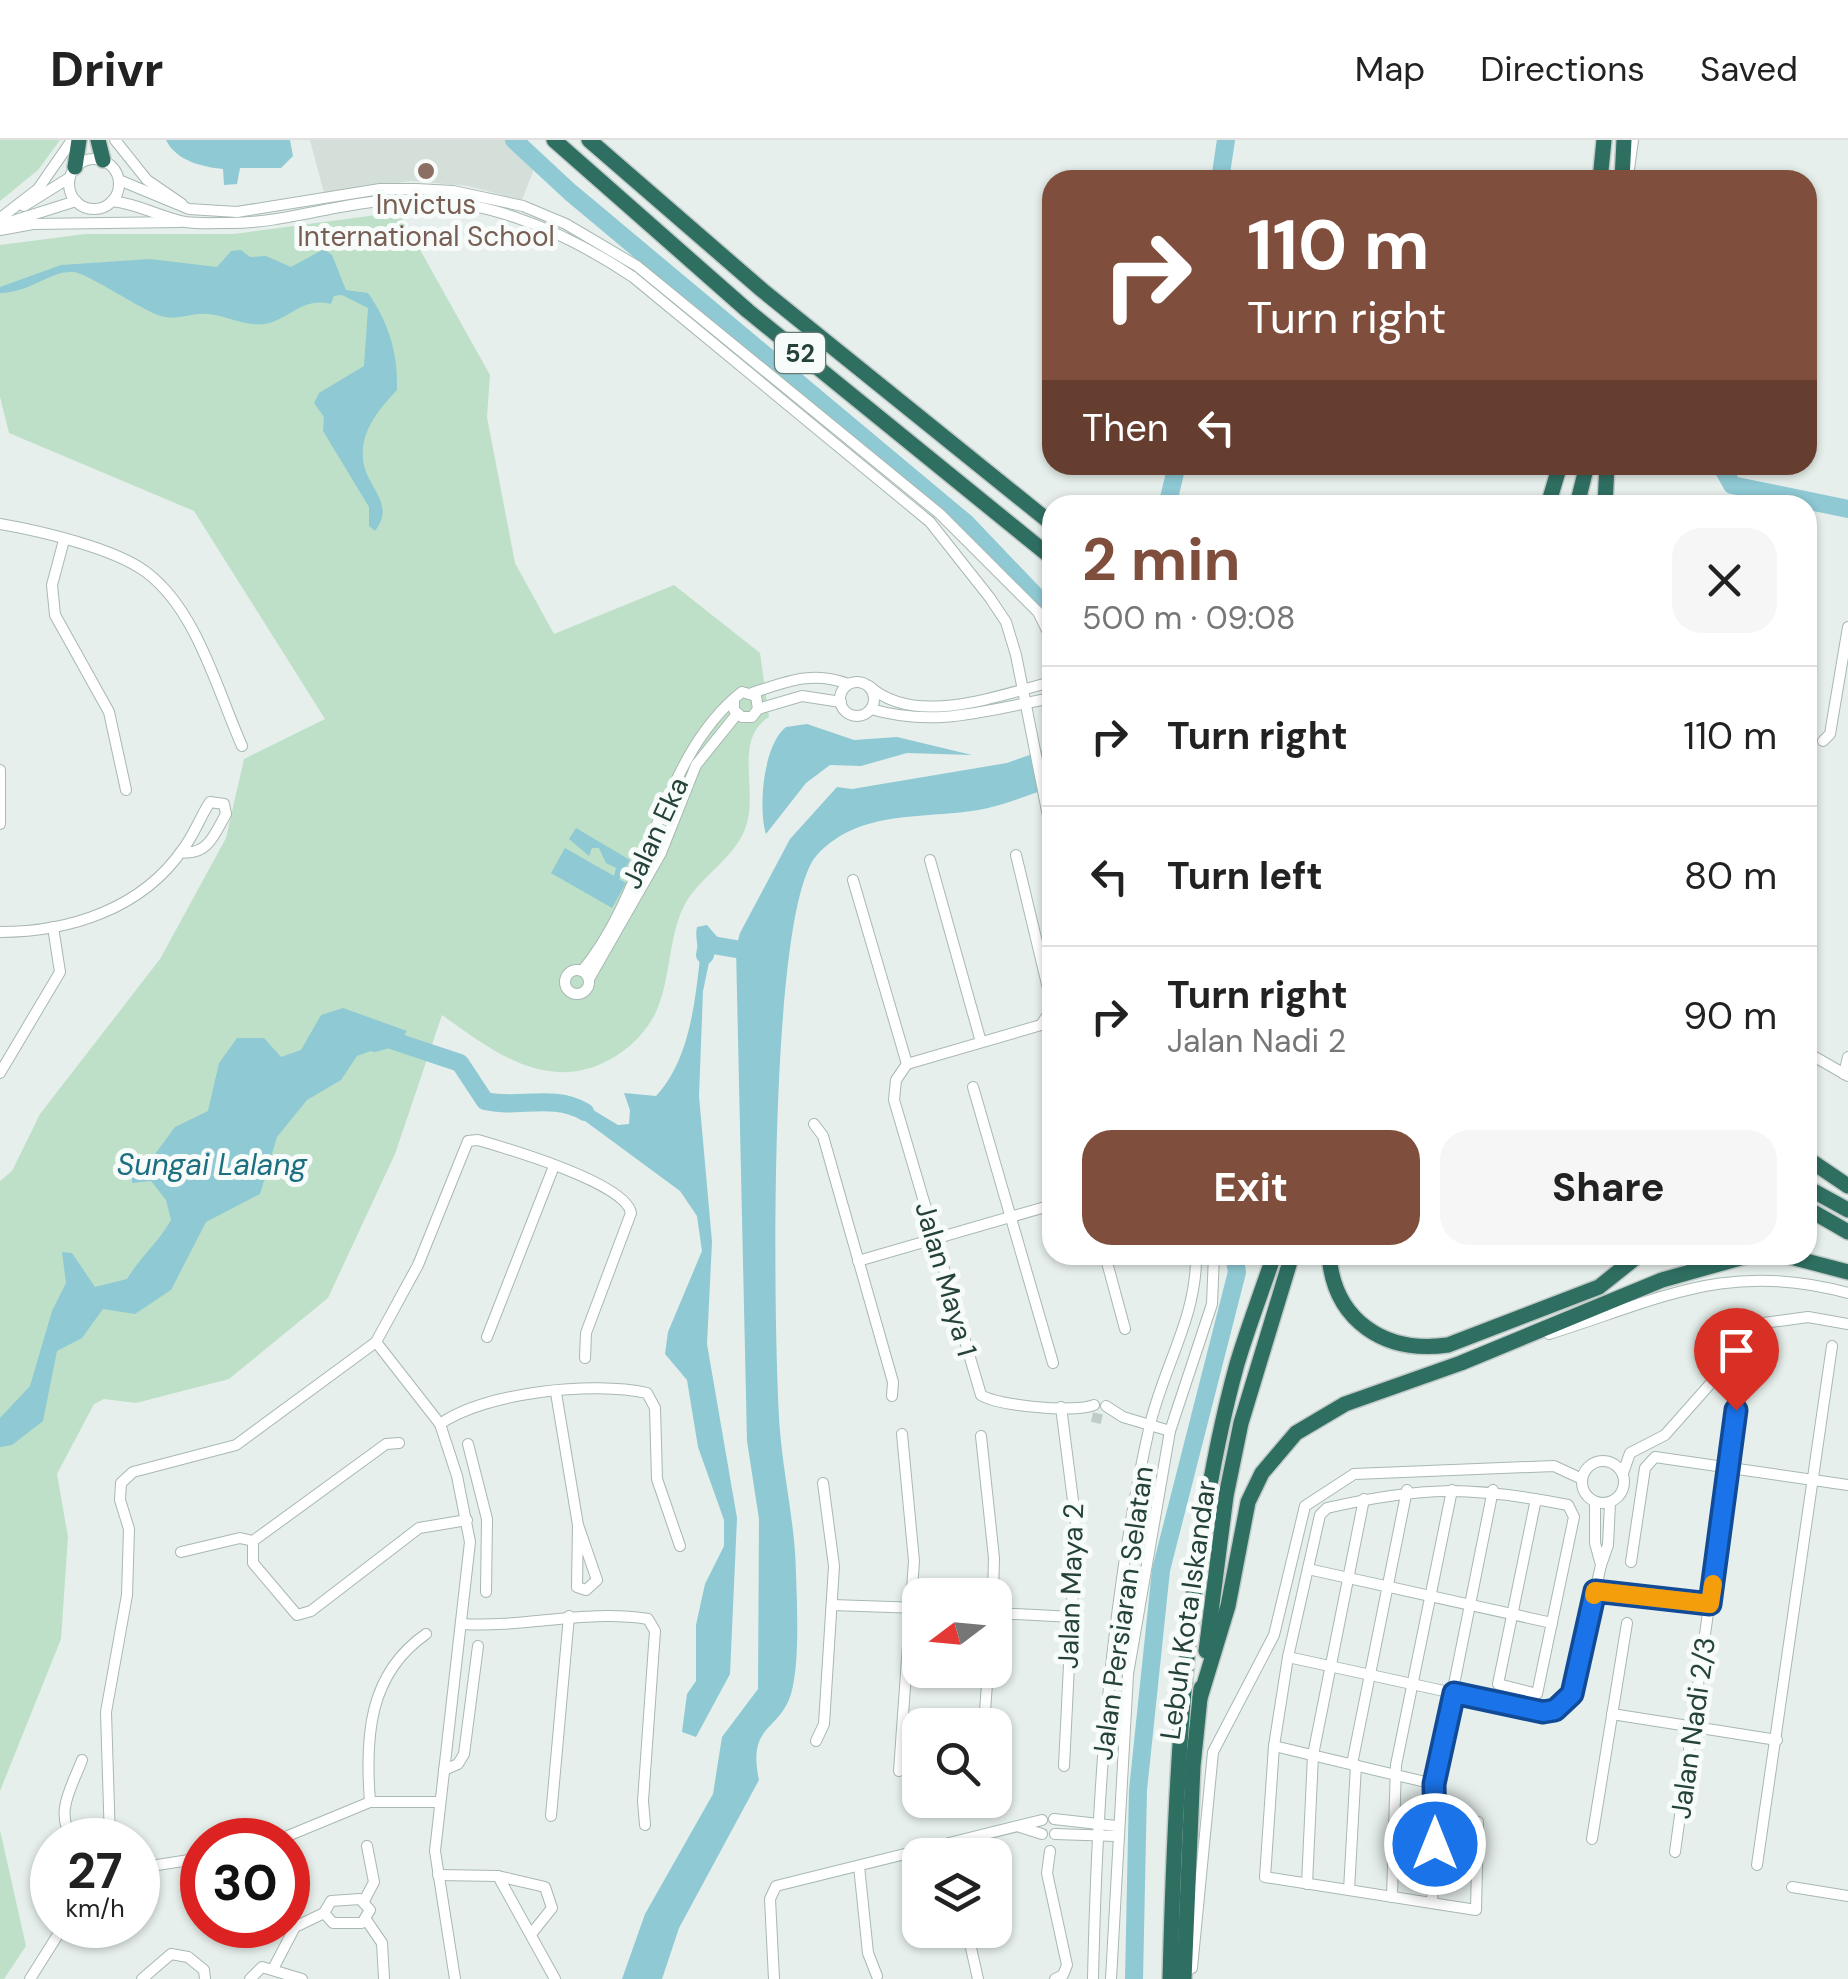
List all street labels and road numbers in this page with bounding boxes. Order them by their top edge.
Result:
road number: 52 [775,333,825,373]
street label: Jalan Eka [613,771,697,895]
street label: Jalan Maya 1 [906,1198,986,1360]
street label: Jalan Persiaran Selatan [1084,1464,1162,1762]
street label: Lebuh Kota Iskandar [1151,1478,1225,1742]
street label: Jalan Maya 2 [1050,1502,1092,1670]
street label: Jalan Nadi 2/3 [1662,1635,1724,1821]

